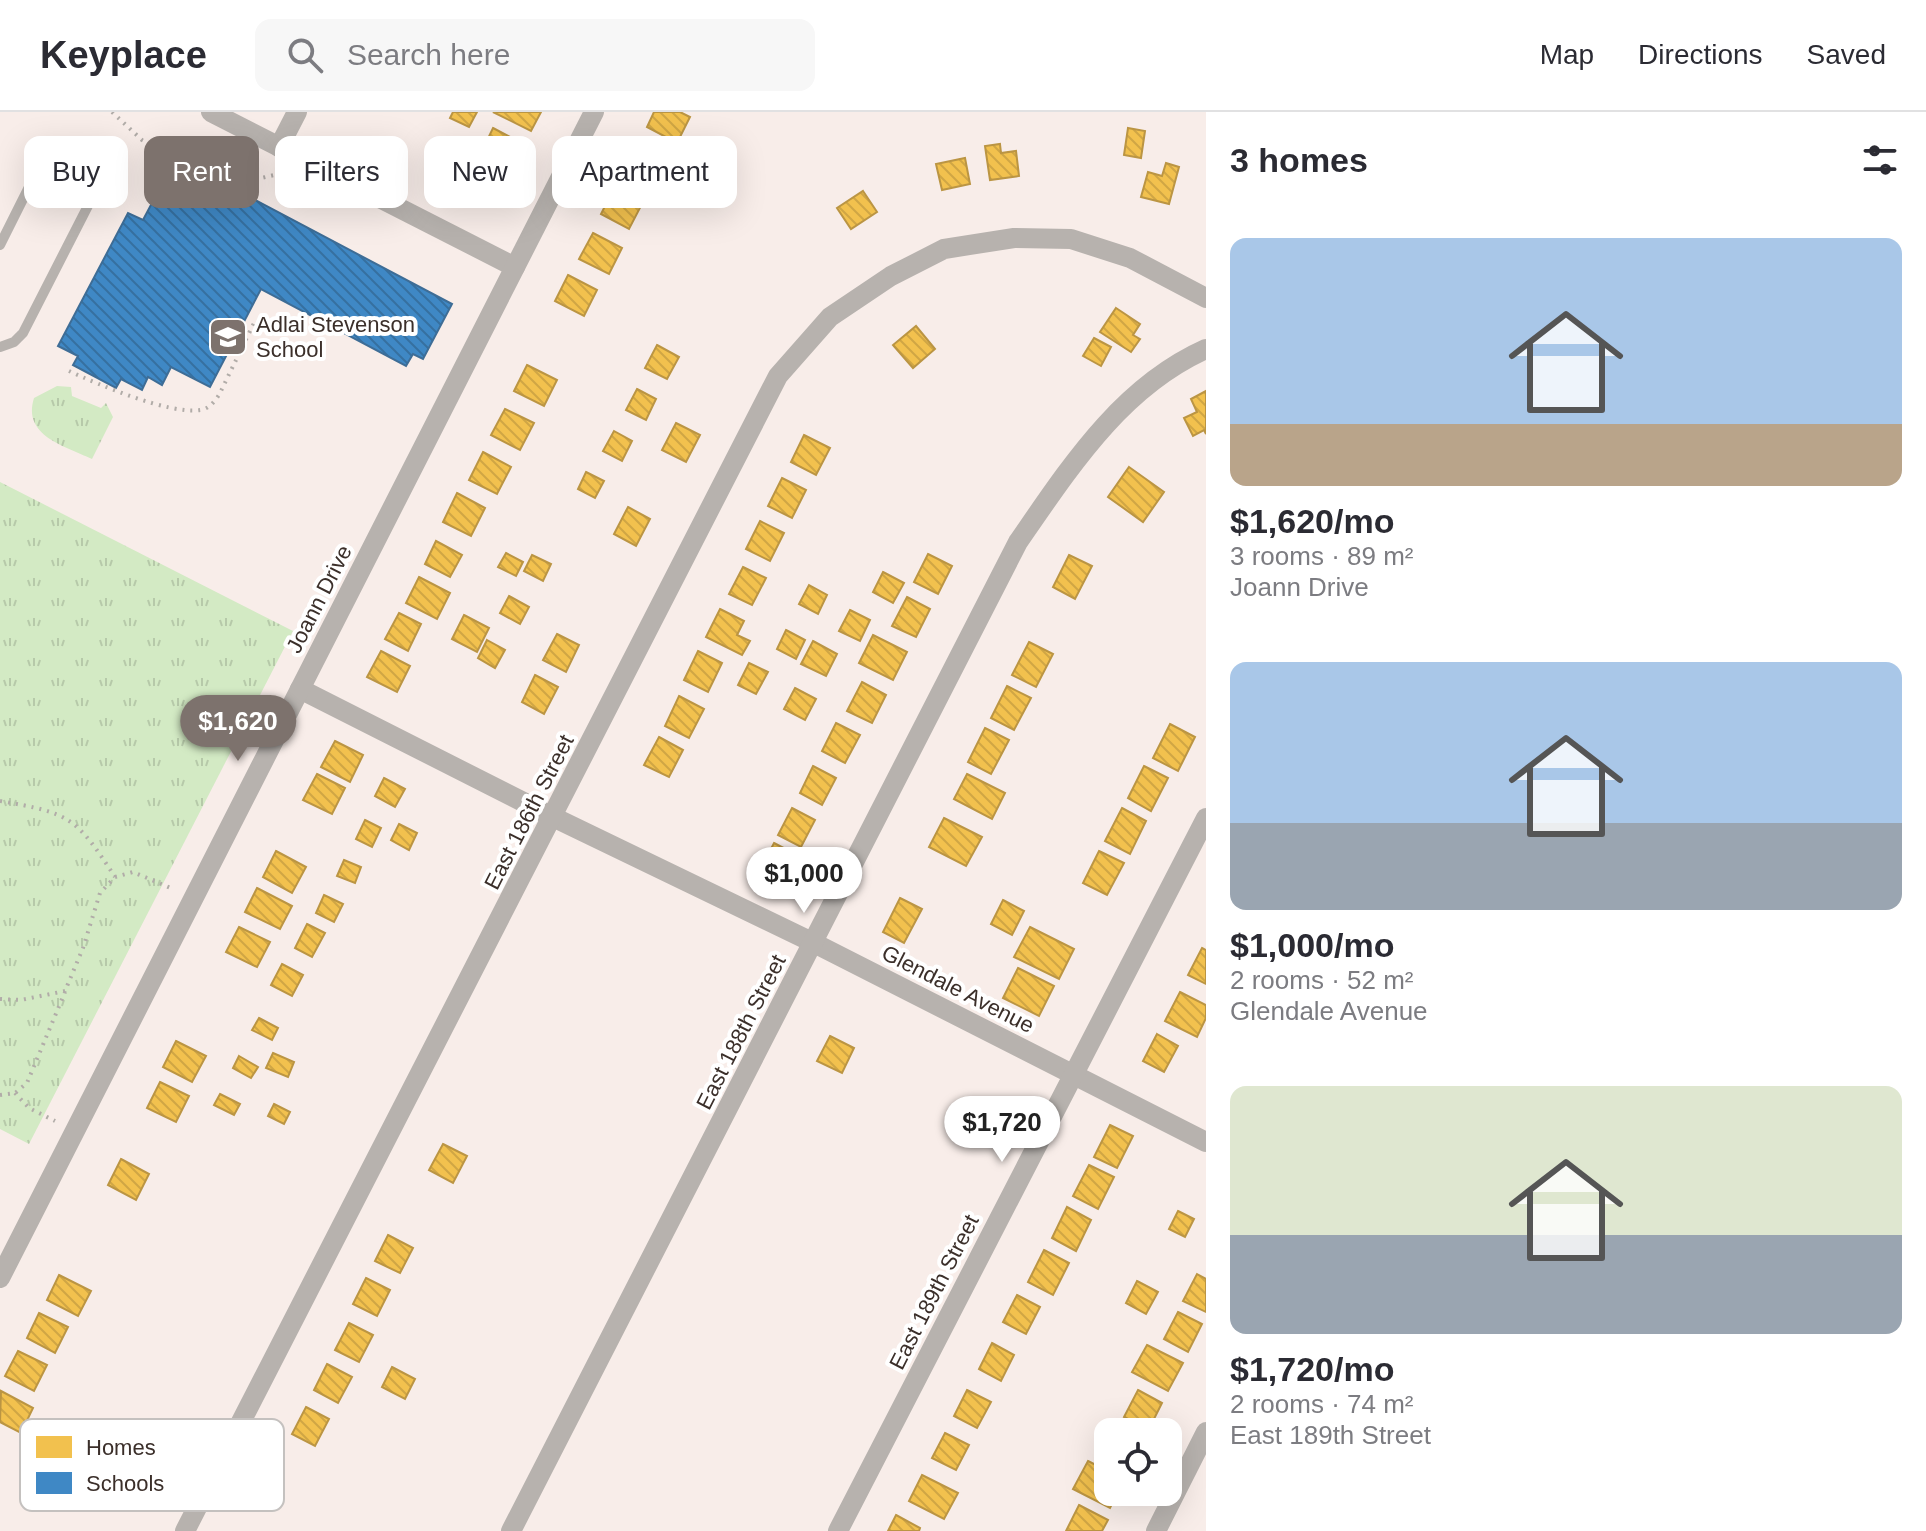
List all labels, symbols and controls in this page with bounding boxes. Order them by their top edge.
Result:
search box [255,19,815,91]
icon: search [283,33,327,77]
text: Keyplace [40,34,207,76]
text: Search here [347,38,510,71]
text: Map [1540,39,1594,70]
text: Directions [1638,39,1763,70]
text: Saved [1807,39,1886,70]
chip: Buy [24,136,128,208]
chip: Rent [144,136,259,208]
chip: Filters [275,136,408,208]
chip: New [424,136,536,208]
chip: Apartment [552,136,737,208]
icon: filters [1858,138,1902,182]
text: 3 homes [1230,141,1368,179]
icon: home [1494,290,1638,434]
place label: Adlai Stevenson School [256,312,415,362]
school or university icon: Adlai Stevenson School [207,316,249,358]
text: $1,620/mo [1230,502,1394,540]
street label: Joann Drive [281,541,357,657]
text: 3 rooms · 89 m² [1230,541,1414,571]
text: Joann Drive [1230,572,1369,602]
pin: $1,620 [173,695,303,763]
text: $1,620 [198,706,278,736]
icon: home [1494,714,1638,858]
street label: East 186th Street [479,731,579,893]
pin: $1,000 [739,847,869,915]
text: $1,000 [764,858,844,888]
text: $1,000/mo [1230,926,1394,964]
street label: Glendale Avenue [878,940,1038,1038]
street label: East 188th Street [691,951,791,1113]
text: 2 rooms · 52 m² [1230,965,1414,995]
text: Glendale Avenue [1230,996,1428,1026]
pin: $1,720 [937,1096,1067,1164]
text: $1,720 [962,1107,1042,1137]
icon: home [1494,1138,1638,1282]
street label: East 189th Street [884,1211,984,1373]
text: $1,720/mo [1230,1350,1394,1388]
text: 2 rooms · 74 m² [1230,1389,1414,1419]
map controls [1094,1418,1182,1506]
button: locate [1094,1418,1182,1506]
legend [20,1419,284,1511]
text: East 189th Street [1230,1420,1431,1450]
text: Homes [86,1435,156,1460]
text: Schools [86,1471,164,1496]

